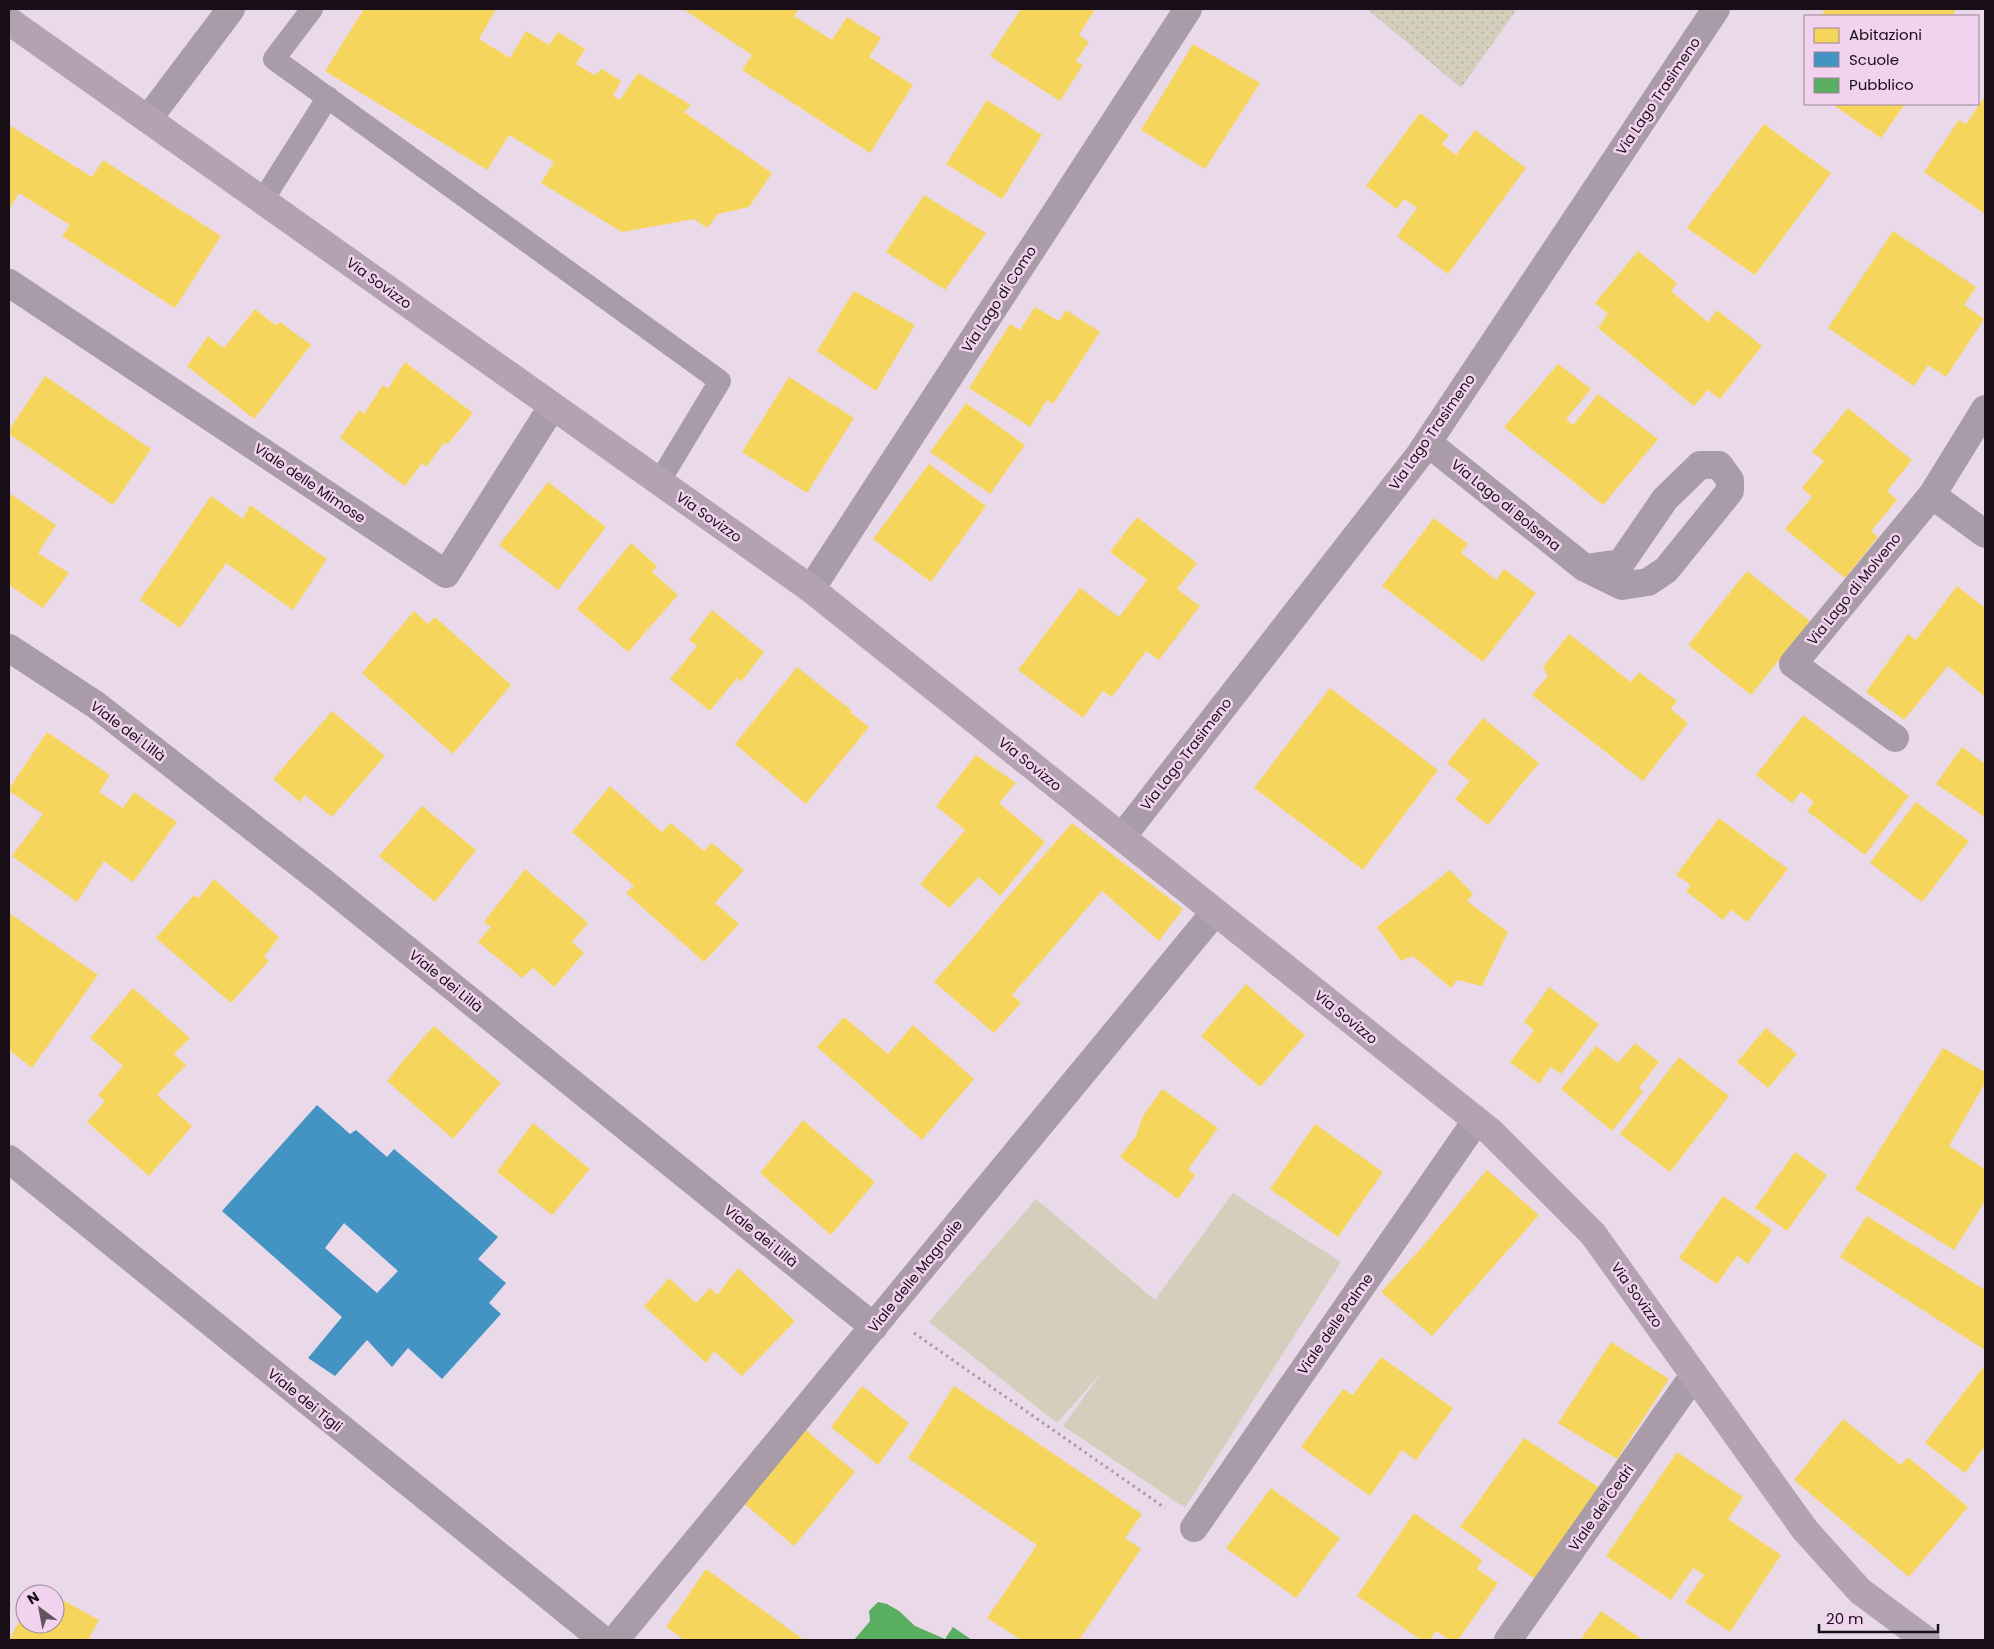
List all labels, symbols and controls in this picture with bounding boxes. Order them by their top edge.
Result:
legend [1804,15,1979,105]
text: Abitazioni [1849,24,1922,45]
street label: Via Lago Trasimeno [1611,33,1705,159]
text: Scuole [1849,49,1899,70]
text: Pubblico [1849,74,1914,95]
street label: Via Lago di Como [957,242,1041,356]
street label: Via Sovizzo [342,252,416,314]
street label: Via Lago Trasimeno [1384,370,1480,494]
street label: Viale delle Mimose [250,438,370,528]
street label: Via Lago di Bolsena [1447,454,1565,556]
street label: Via Sovizzo [672,487,746,547]
street label: Via Lago di Molveno [1802,529,1906,649]
street label: Via Lago Trasimeno [1136,694,1236,814]
street label: Viale dei Lillà [86,696,170,766]
street label: Via Sovizzo [994,732,1066,796]
street label: Viale dei Lillà [405,945,487,1017]
street label: Via Sovizzo [1310,985,1382,1049]
street label: Viale dei Lillà [720,1200,802,1272]
street label: Viale delle Magnolie [863,1215,967,1337]
street label: Via Sovizzo [1606,1258,1668,1332]
street label: Viale delle Palme [1292,1269,1378,1379]
street label: Viale dei Tigli [263,1364,347,1436]
street label: Viale dei Cedri [1564,1461,1638,1555]
north arrow [15,1584,65,1634]
text: N [23,1587,43,1609]
scale bar [1819,1602,1938,1634]
text: 20 m [1826,1608,1864,1629]

